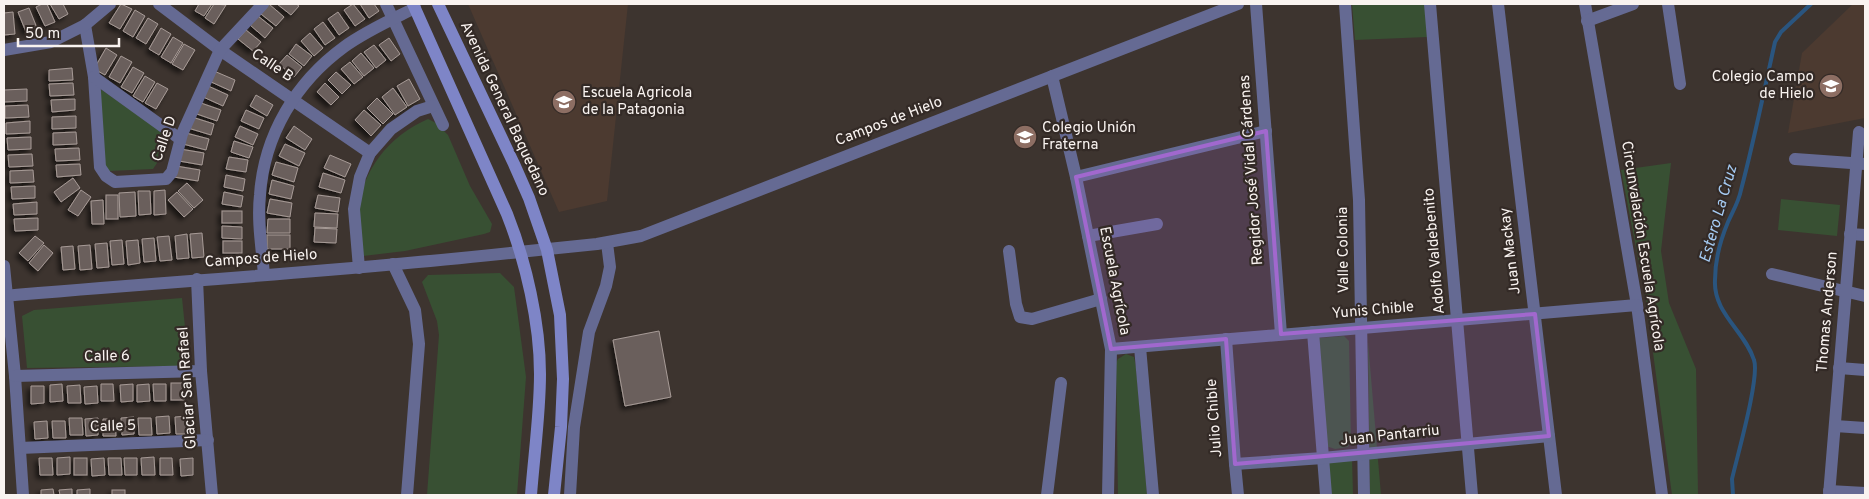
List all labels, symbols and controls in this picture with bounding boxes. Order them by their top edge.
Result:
scale bar [18,15,119,47]
street label: Avenida General Baquedano [455,19,553,199]
text: 50 m [25,25,60,44]
street label: Calle B [247,45,297,87]
place label: Colegio Campo de Hielo [1712,68,1814,104]
school or university icon: Colegio Campo de Hielo [1818,73,1844,99]
street label: Regidor José Vidal Cárdenas [1236,74,1268,266]
place label: Escuela Agricola de la Patagonia [582,84,692,120]
school or university icon: Escuela Agricola de la Patagonia [551,89,577,115]
street label: Campos de Hielo [833,93,945,151]
street label: Calle D [148,114,182,164]
place label: Colegio Unión Fraterna [1042,119,1136,155]
school or university icon: Colegio Unión Fraterna [1012,124,1038,150]
street label: Circunvalación Escuela Agrícola [1616,140,1668,352]
water label: Estero La Cruz [1696,162,1743,265]
street label: Adolfo Valdebenito [1420,187,1450,315]
street label: Juan Mackay [1496,206,1526,296]
street label: Valle Colonia [1334,207,1354,293]
street label: Escuela Agrícola [1094,225,1134,337]
street label: Campos de Hielo [204,246,318,272]
street label: Thomas Anderson [1813,251,1843,373]
street label: Yunis Chible [1331,298,1415,324]
street label: Glaciar San Rafael [174,326,202,450]
street label: Calle 6 [84,347,130,367]
street label: Julio Chible [1203,378,1227,458]
street label: Calle 5 [89,417,137,437]
street label: Juan Pantarriu [1339,421,1441,451]

